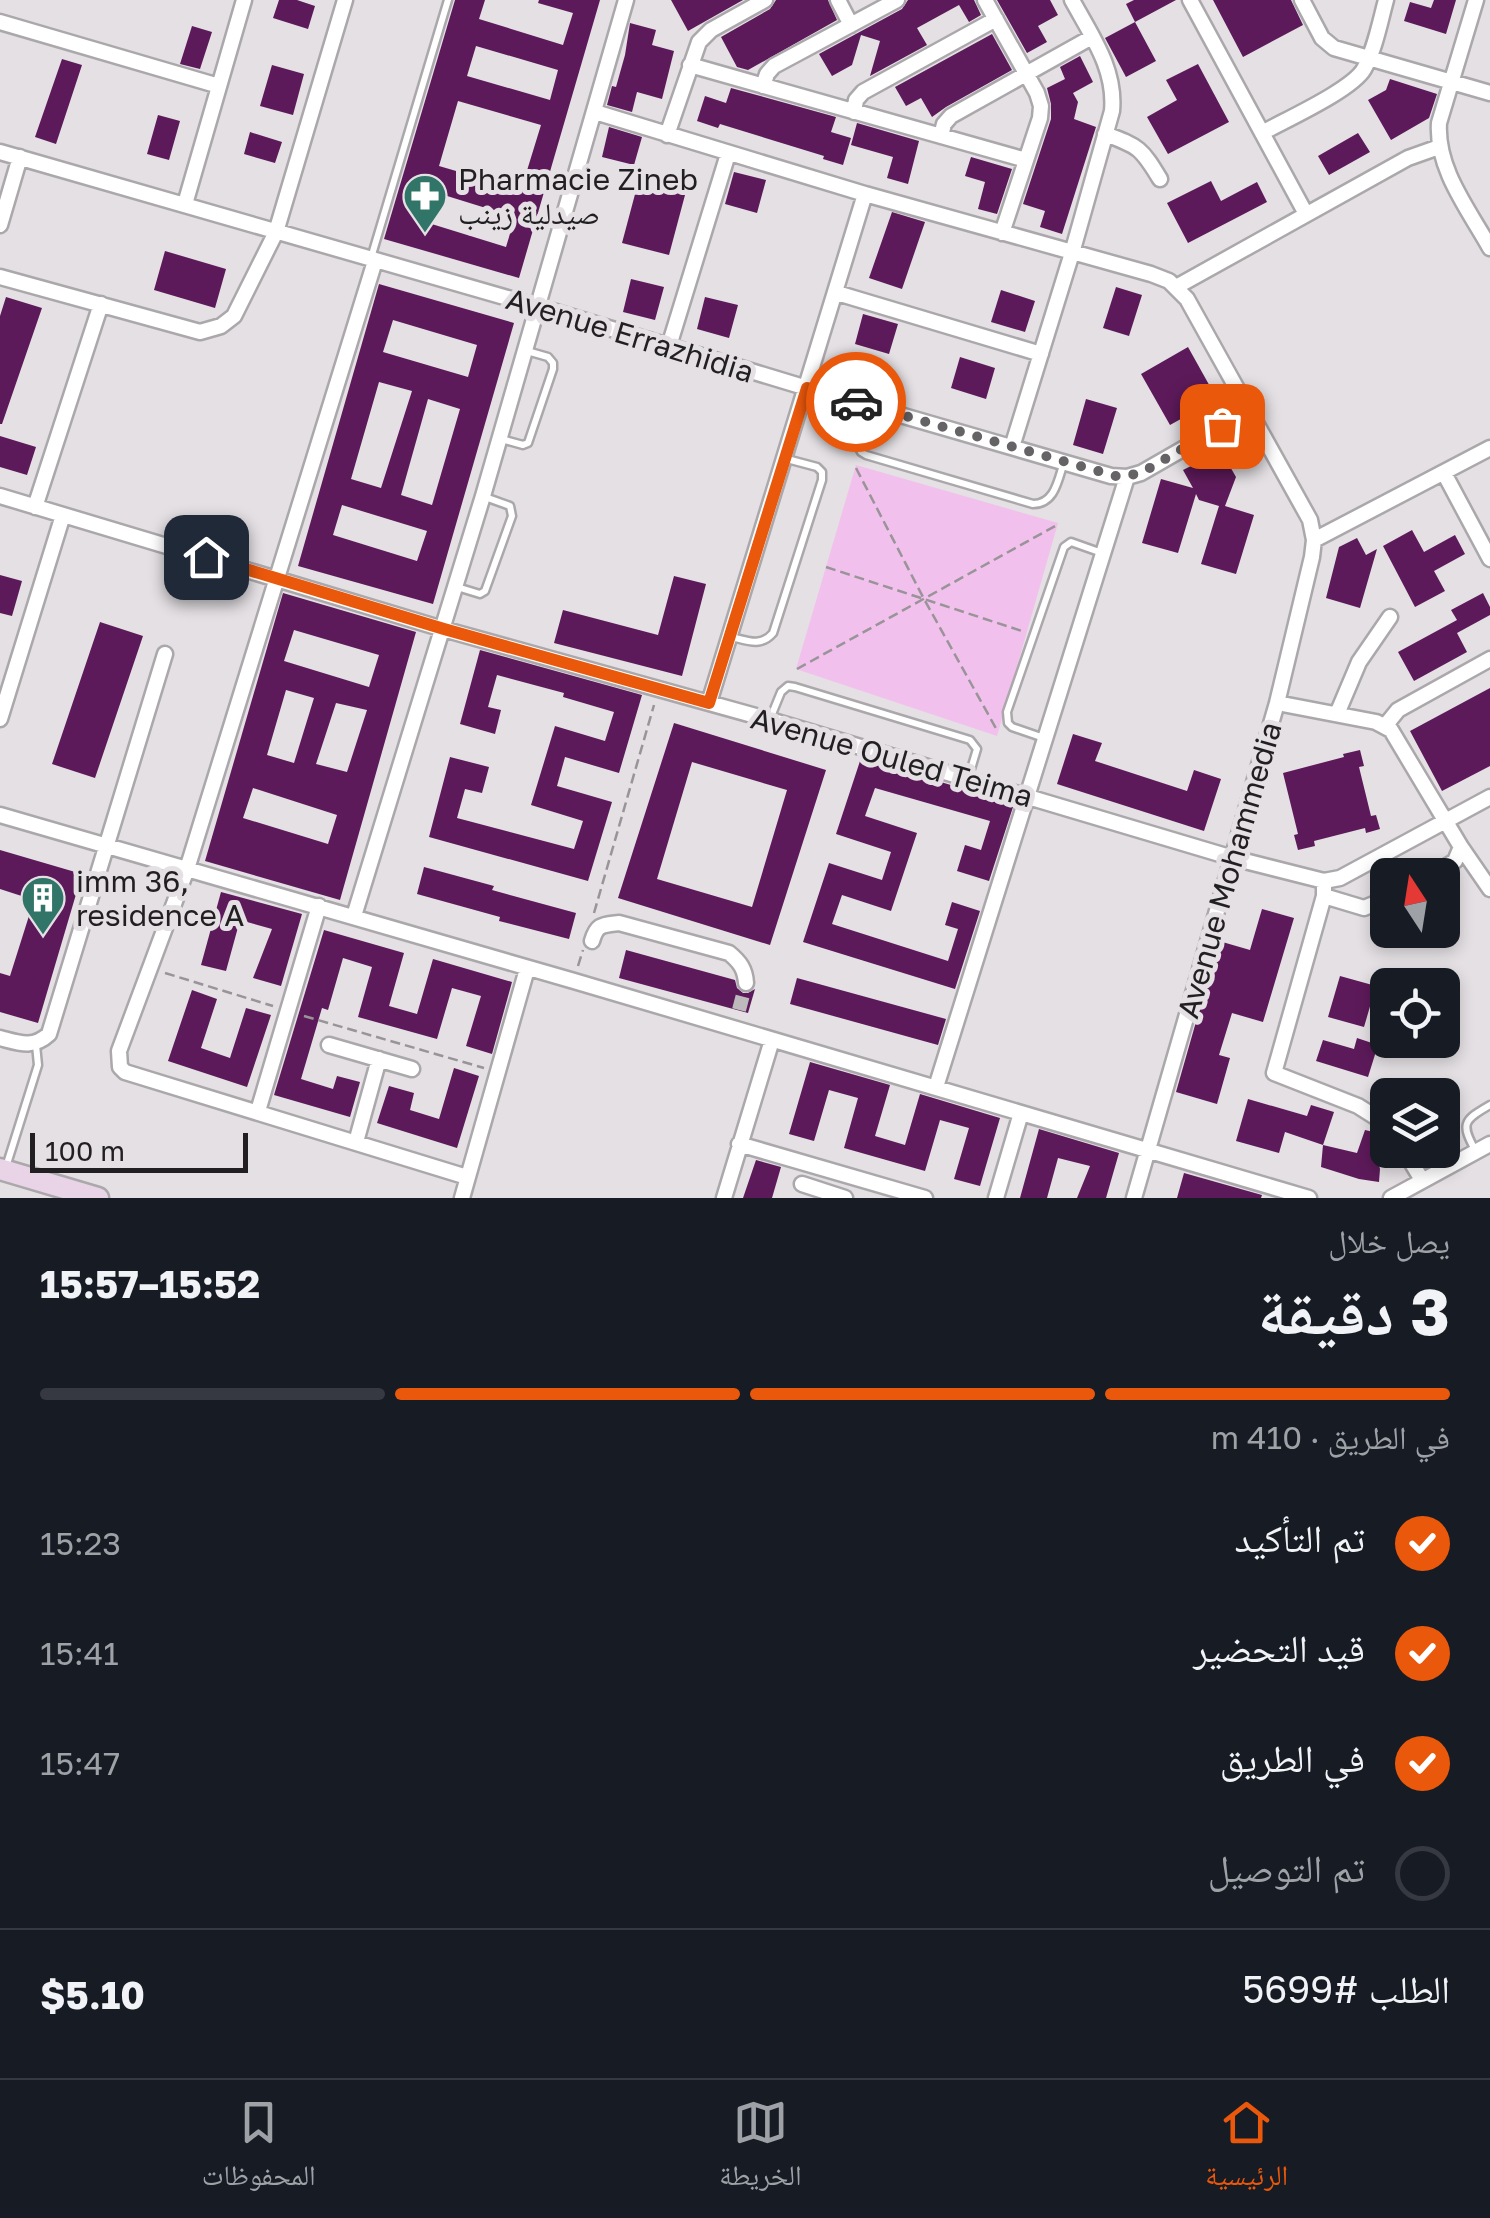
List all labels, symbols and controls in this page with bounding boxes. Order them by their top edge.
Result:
place label: Pharmacie Zineb صيدلية زينب [458,161,698,231]
pharmacy icon: Pharmacie Zineb صيدلية زينب [402,173,448,234]
street label: Avenue Errazhidia [502,280,758,390]
courier [806,352,906,452]
icon: car [829,375,884,430]
pin [1180,384,1265,469]
icon: bag [1195,399,1250,454]
pin [164,515,249,600]
icon: home [179,530,234,585]
street label: Avenue Ouled Teima [747,700,1037,814]
street label: Avenue Mohammedia [1169,718,1289,1022]
north arrow [1370,858,1460,948]
map controls [1370,858,1460,1168]
place label: imm 36, residence A [76,863,244,933]
building icon: imm 36, residence A [20,875,66,936]
button: locate [1370,968,1460,1058]
button: layers [1370,1078,1460,1168]
scale bar [30,1128,248,1172]
text: 100 m [45,1134,125,1167]
text: يصل خلال [1328,1222,1450,1260]
text: 15:52–15:57 [40,1261,260,1306]
text: 3 دقيقة [1258,1271,1450,1349]
text: في الطريق · 410 m [1211,1418,1450,1456]
text: تم التأكيد [1235,1515,1365,1560]
icon: check [1395,1516,1450,1571]
text: 15:23 [40,1524,121,1562]
text: قيد التحضير [1193,1625,1365,1670]
icon: check [1395,1626,1450,1681]
text: 15:41 [40,1634,119,1672]
text: في الطريق [1220,1735,1365,1780]
icon: check [1395,1736,1450,1791]
text: 15:47 [40,1744,120,1782]
text: تم التوصيل [1208,1845,1365,1890]
text: الطلب #5699 [1242,1966,1450,2011]
text: $5.10 [40,1972,145,2017]
tab: المحفوظات [202,2095,316,2203]
tab: الخريطة [719,2095,802,2203]
tab: الرئيسية [1205,2095,1288,2203]

